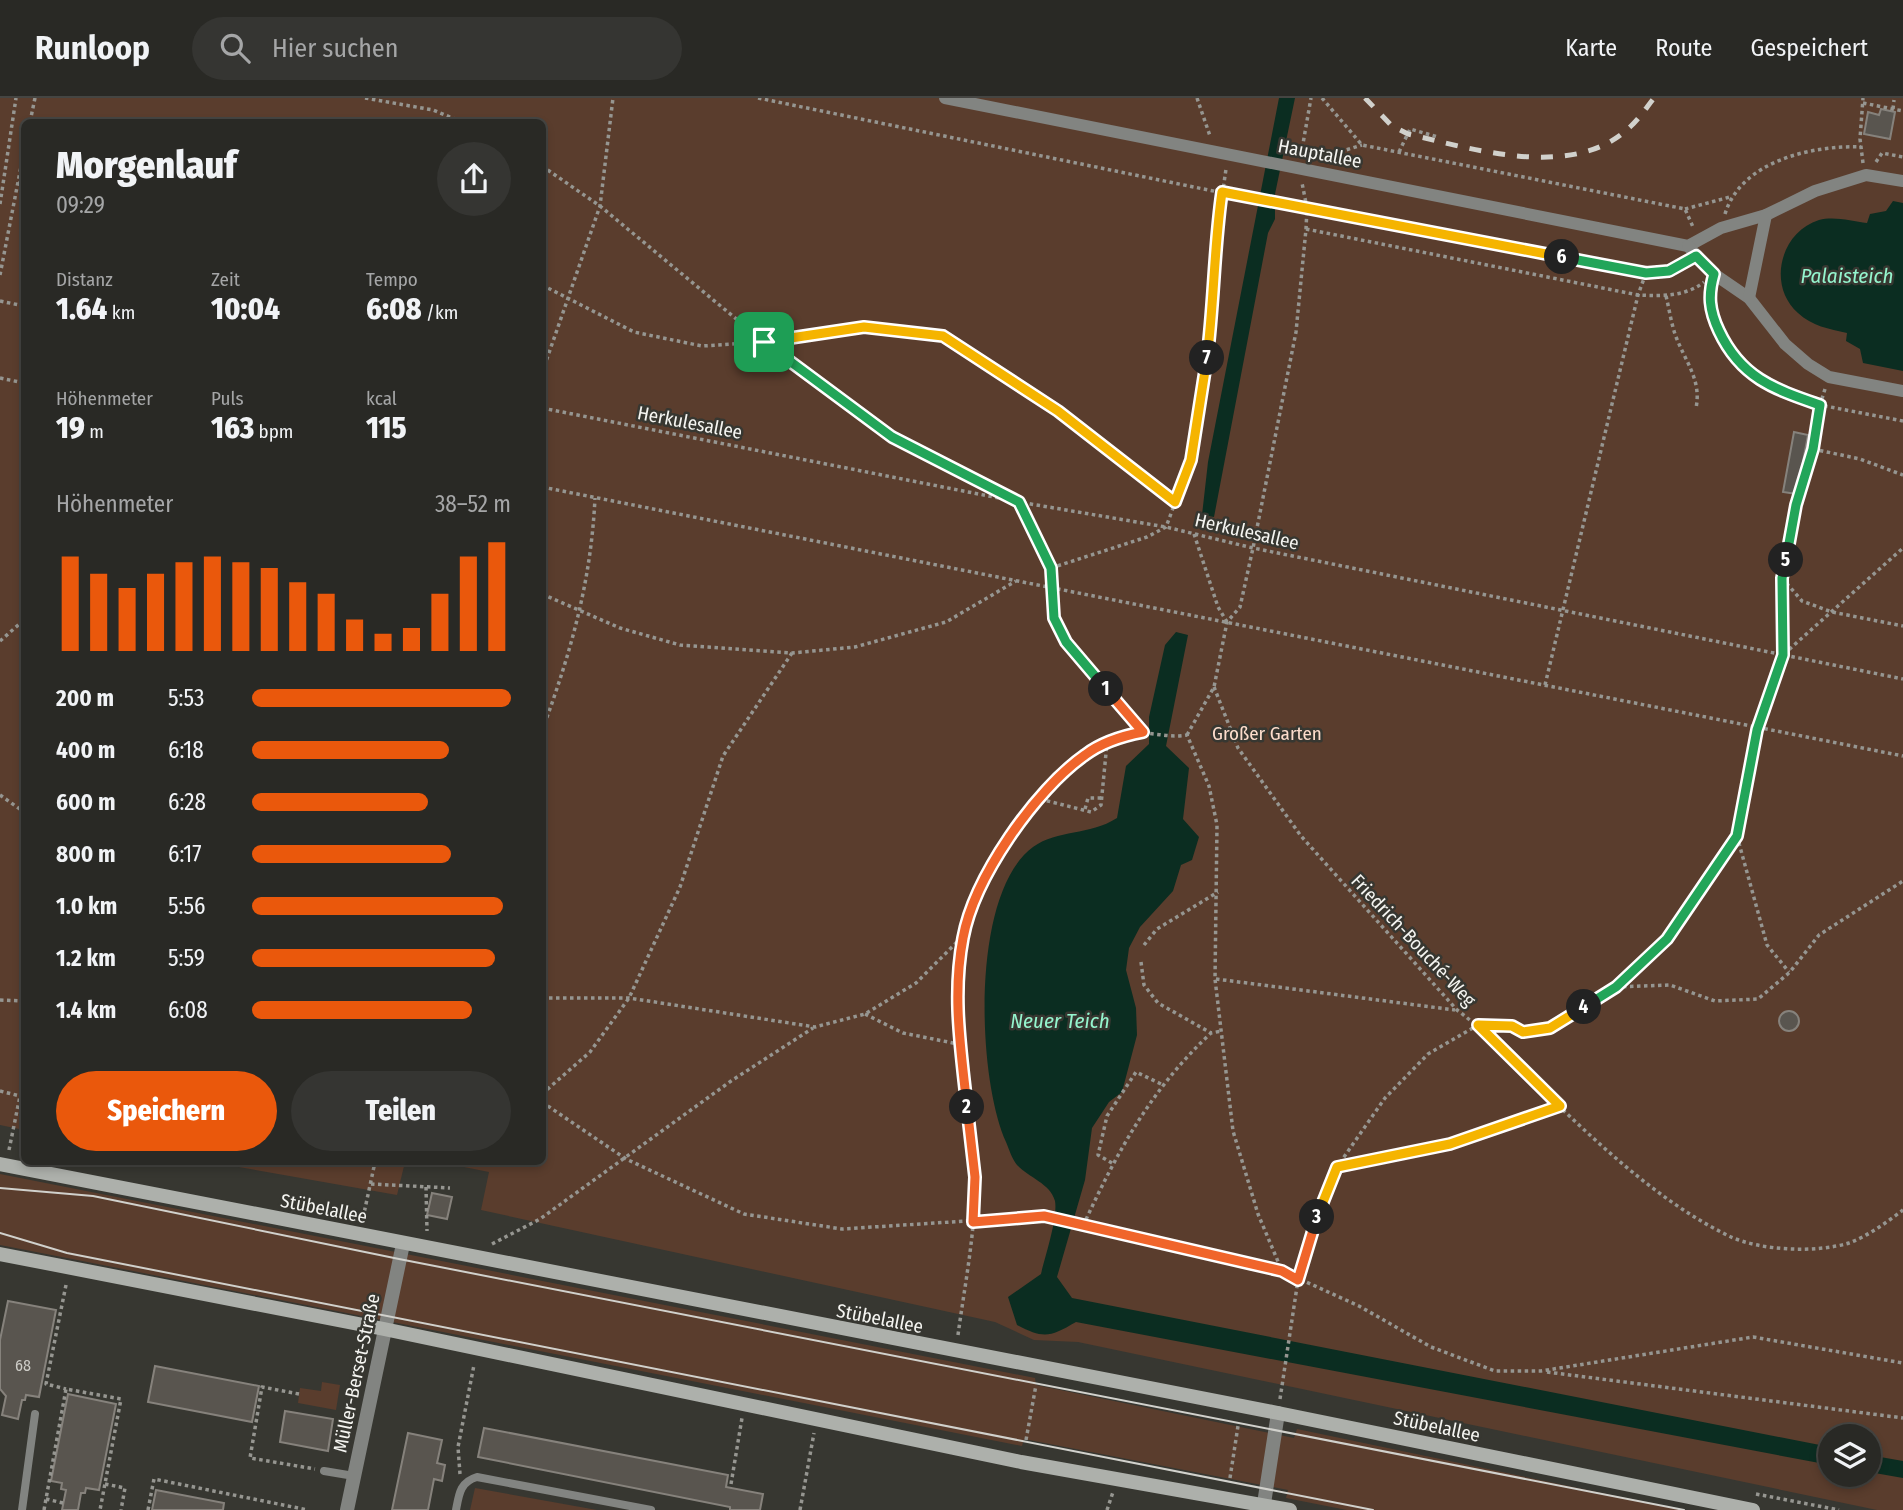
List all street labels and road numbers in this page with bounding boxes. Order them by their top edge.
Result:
street label: Hauptallee [1276,134,1364,173]
street label: Herkulesallee [636,401,744,444]
street label: Herkulesallee [1193,508,1301,555]
street label: Friedrich-Bouché-Weg [1346,869,1481,1011]
street label: Stübelallee [279,1189,369,1228]
street label: Müller-Berset-Straße [328,1292,385,1455]
street label: Stübelallee [835,1299,925,1338]
street label: Stübelallee [1392,1406,1482,1447]

